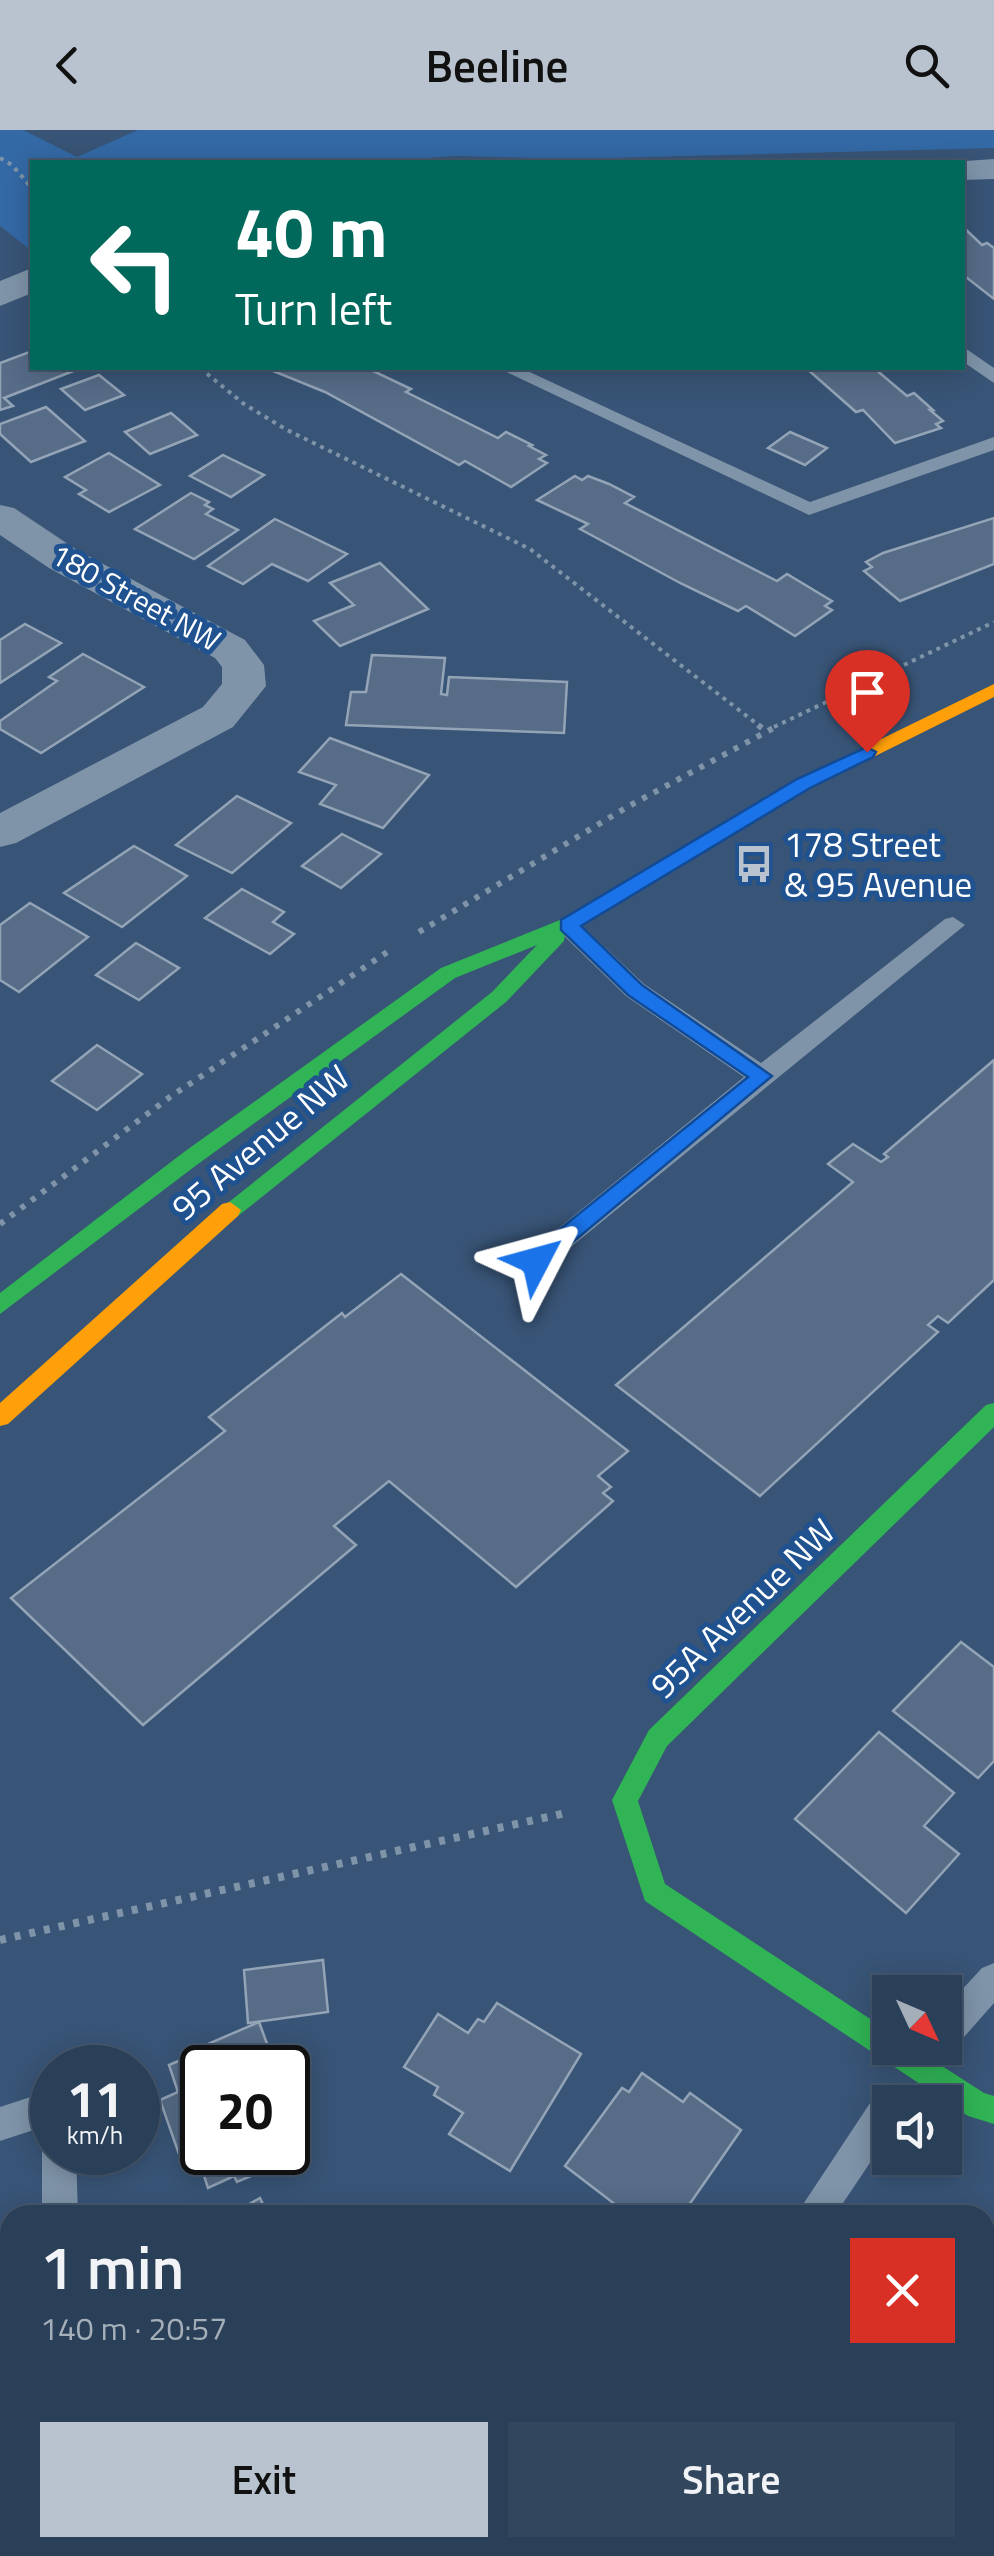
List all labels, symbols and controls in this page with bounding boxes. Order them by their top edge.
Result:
text: Beeline [426,31,568,99]
icon: back [40,38,95,93]
icon: search [899,38,954,93]
text: 40 m [235,178,388,284]
icon: left [70,200,200,330]
text: Turn left [235,274,392,342]
street label: 180 Street NW [43,531,229,663]
pin [825,650,910,753]
icon: arrive [840,665,895,720]
place label: 178 Street & 95 Avenue [784,817,972,911]
bus stop icon: 178 Street & 95 Avenue [733,843,775,885]
street label: 95 Avenue NW [159,1051,361,1233]
position arrow [484,1209,588,1313]
street label: 95A Avenue NW [637,1505,847,1711]
north arrow [872,1975,962,2065]
map controls [872,1975,962,2175]
speed limit sign: 20 [180,2045,310,2175]
text: 11 [67,2060,123,2136]
button: sound [872,2085,962,2175]
text: km/h [67,2116,123,2154]
text: 1 min [40,2221,184,2312]
button: close [850,2238,955,2343]
text: 140 m · 20:57 [40,2304,227,2352]
button: Exit [40,2422,488,2537]
button: Share [508,2422,955,2537]

